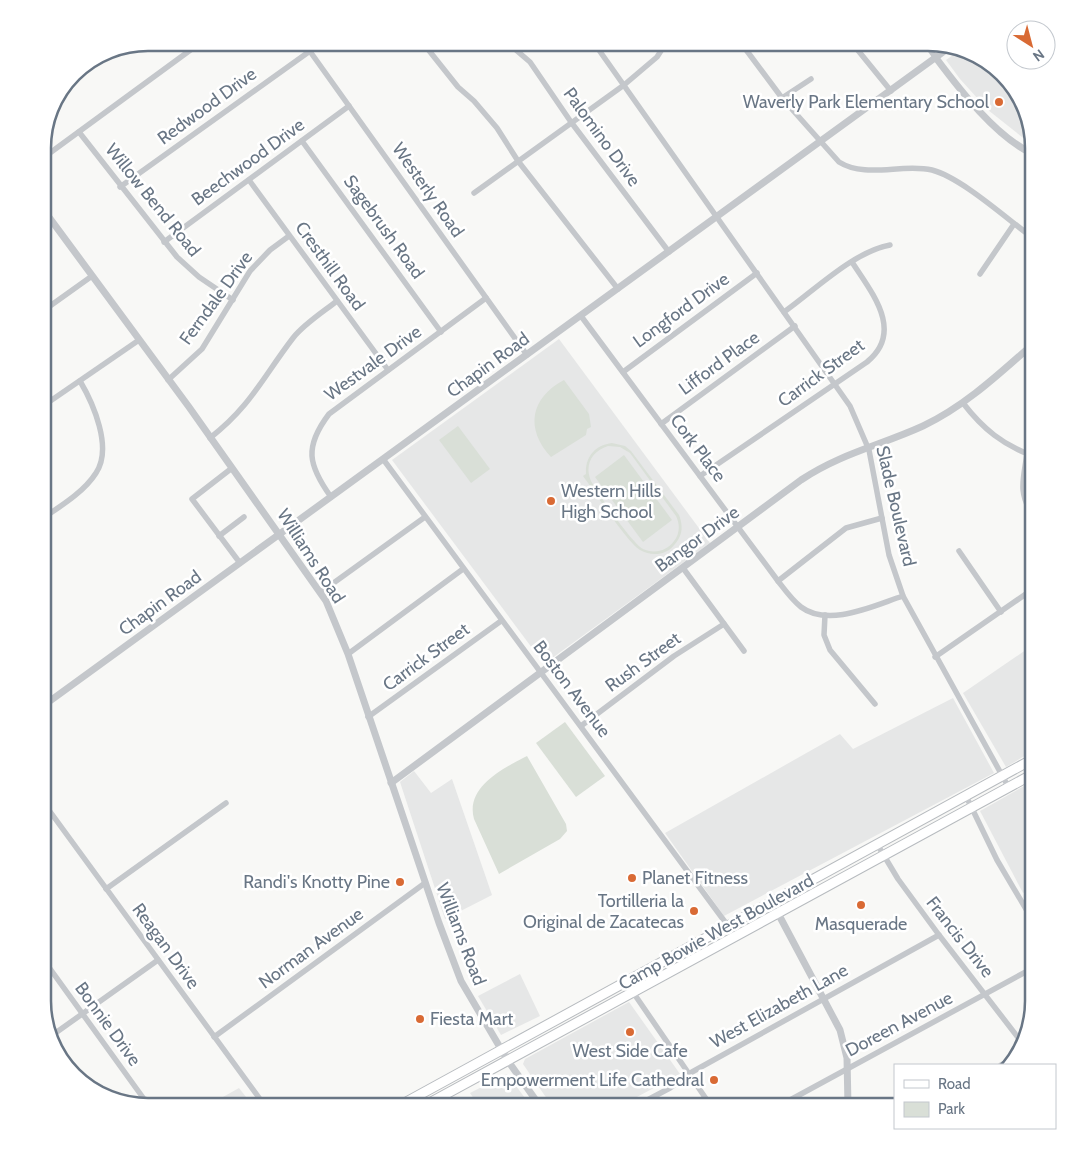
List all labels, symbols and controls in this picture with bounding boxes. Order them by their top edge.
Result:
north arrow [1006,20,1056,70]
text: N [1029,45,1048,66]
street label: Redwood Drive [153,63,261,149]
street label: Palomino Drive [559,83,645,191]
place label: Waverly Park Elementary School [743,91,990,113]
marker: Waverly Park Elementary School [993,96,1005,108]
street label: Beechwood Drive [187,114,309,210]
street label: Willow Bend Road [101,139,205,261]
street label: Westerly Road [387,139,469,241]
street label: Sagebrush Road [339,171,429,283]
street label: Cresthill Road [290,217,370,315]
street label: Ferndale Drive [175,247,257,349]
street label: Longford Drive [629,268,733,352]
street label: Westvale Drive [320,321,426,405]
street label: Lifford Place [674,326,764,400]
street label: Chapin Road [443,328,533,402]
street label: Carrick Street [773,334,869,412]
street label: Cork Place [665,410,731,486]
street label: Slade Boulevard [871,444,921,568]
place label: Western Hills High School [561,480,661,523]
marker: Western Hills High School [545,495,557,507]
street label: Bangor Drive [651,501,743,577]
street label: Williams Road [272,505,350,607]
street label: Chapin Road [115,566,205,640]
street label: Carrick Street [378,618,474,696]
street label: Rush Street [601,627,685,697]
street label: Boston Avenue [529,636,615,742]
place label: Planet Fitness [642,867,748,889]
street label: Camp Bowie West Boulevard [615,869,817,995]
place label: Randi's Knotty Pine [243,871,390,893]
marker: Planet Fitness [626,872,638,884]
marker: Randi's Knotty Pine [394,876,406,888]
street label: Williams Road [431,880,491,988]
place label: Tortilleria la Original de Zacatecas [523,890,684,933]
street label: Francis Drive [922,892,998,982]
street label: Reagan Drive [128,899,204,993]
marker: Masquerade [855,899,867,911]
street label: Norman Avenue [255,903,367,993]
marker: Tortilleria la Original de Zacatecas [688,905,700,917]
place label: Masquerade [815,913,907,935]
street label: West Elizabeth Lane [706,959,852,1053]
street label: Bonnie Drive [70,978,146,1070]
street label: Doreen Avenue [842,987,956,1061]
place label: Fiesta Mart [430,1008,513,1030]
marker: Fiesta Mart [414,1013,426,1025]
marker: West Side Cafe [624,1026,636,1038]
place label: West Side Cafe [572,1040,688,1062]
legend [894,1064,1056,1129]
place label: Empowerment Life Cathedral [481,1069,705,1091]
marker: Empowerment Life Cathedral [708,1074,720,1086]
text: Road [938,1075,971,1093]
text: Park [938,1100,965,1118]

